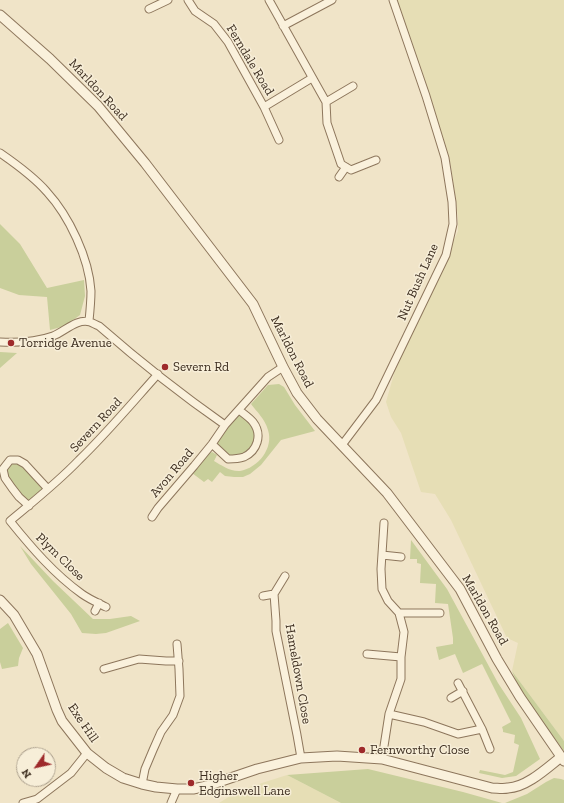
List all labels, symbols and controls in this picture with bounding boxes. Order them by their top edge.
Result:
street label: Ferndale Road [223,22,277,98]
street label: Marldon Road [65,56,131,124]
street label: Nut Bush Lane [394,241,442,323]
street label: Marldon Road [267,313,317,391]
place label: Torridge Avenue [19,335,112,351]
marker: Torridge Avenue [6,338,16,348]
place label: Severn Rd [173,359,229,375]
marker: Severn Rd [160,362,170,372]
street label: Severn Road [67,394,125,456]
street label: Avon Road [147,445,197,501]
street label: Plym Close [32,530,88,584]
street label: Marldon Road [459,572,511,648]
street label: Hameldown Close [282,623,314,725]
street label: Exe Hill [64,701,102,745]
place label: Fernworthy Close [370,742,469,758]
marker: Fernworthy Close [357,745,367,755]
north arrow [16,747,56,787]
text: N [19,766,34,781]
place label: Higher Edginswell Lane [199,768,290,799]
marker: Higher Edginswell Lane [186,778,196,788]

